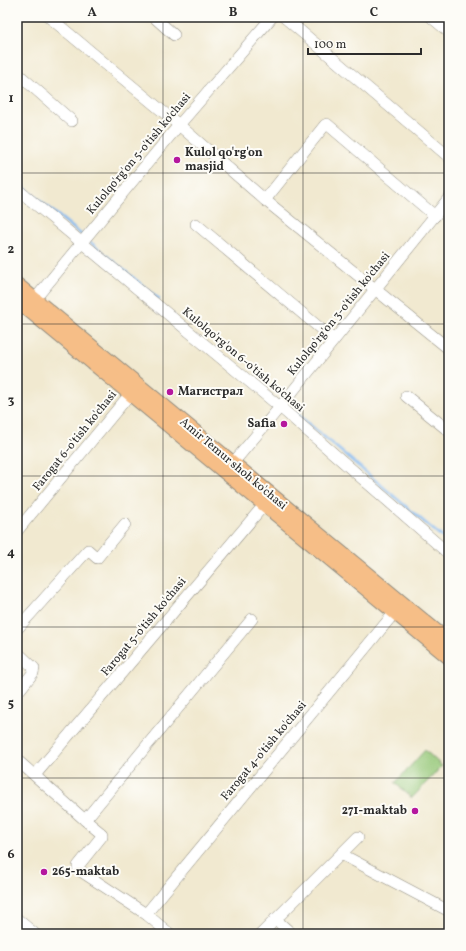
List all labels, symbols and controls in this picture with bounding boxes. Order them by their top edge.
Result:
text: A [87,4,97,22]
text: B [229,4,238,22]
text: C [370,4,378,22]
scale bar [308,30,421,56]
text: 100 m [314,37,347,53]
street label: Kulolqo'rg'on 5-o'tish ko'chasi [83,89,195,218]
text: 1 [8,90,14,108]
place label: Kulol qo'rg'on masjid [185,145,263,175]
marker: Kulol qo'rg'on masjid [172,155,182,165]
text: 2 [8,241,15,259]
street label: Kulolqo'rg'on 3-o'tish ko'chasi [284,249,394,379]
street label: Kulolqo'rg'on 6-o'tish ko'chasi [178,304,308,416]
place label: Магистрал [178,384,243,400]
street label: Farogat 6-o'tish ko'chasi [29,387,121,495]
marker: Магистрал [165,387,175,397]
text: 3 [8,392,15,410]
street label: Amir Temur shoh ko'chasi [176,414,290,514]
place label: Safia [248,416,276,432]
marker: Safia [279,419,289,429]
text: 4 [7,544,15,562]
street label: Farogat 5-o'tish ko'chasi [98,574,190,680]
text: 5 [8,695,14,713]
street label: Farogat 4-o'tish ko'chasi [218,698,311,804]
place label: 271-maktab [342,803,407,819]
marker: 271-maktab [410,806,420,816]
text: 6 [7,846,15,864]
place label: 265-maktab [52,864,119,880]
marker: 265-maktab [39,867,49,877]

